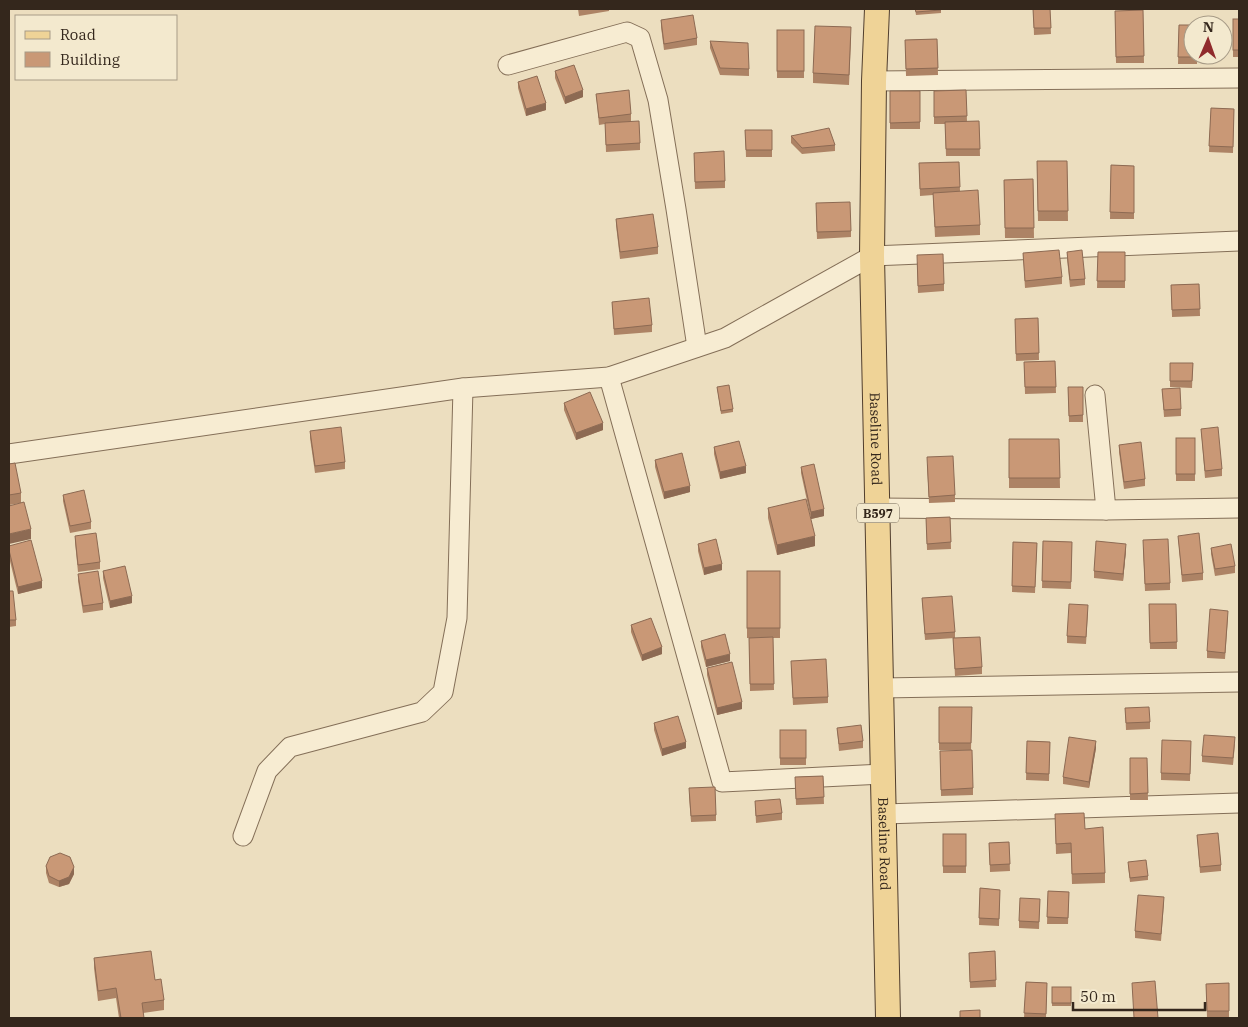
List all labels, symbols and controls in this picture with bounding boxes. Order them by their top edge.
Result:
legend [15,15,178,80]
north arrow [1183,15,1233,65]
text: N [1203,18,1214,36]
text: Road [60,25,96,44]
text: Building [60,50,120,69]
street label: Baseline Road [866,392,886,486]
road number: B597 [857,503,899,522]
street label: Baseline Road [874,797,894,891]
scale bar [1073,980,1206,1012]
text: 50 m [1080,987,1116,1006]

